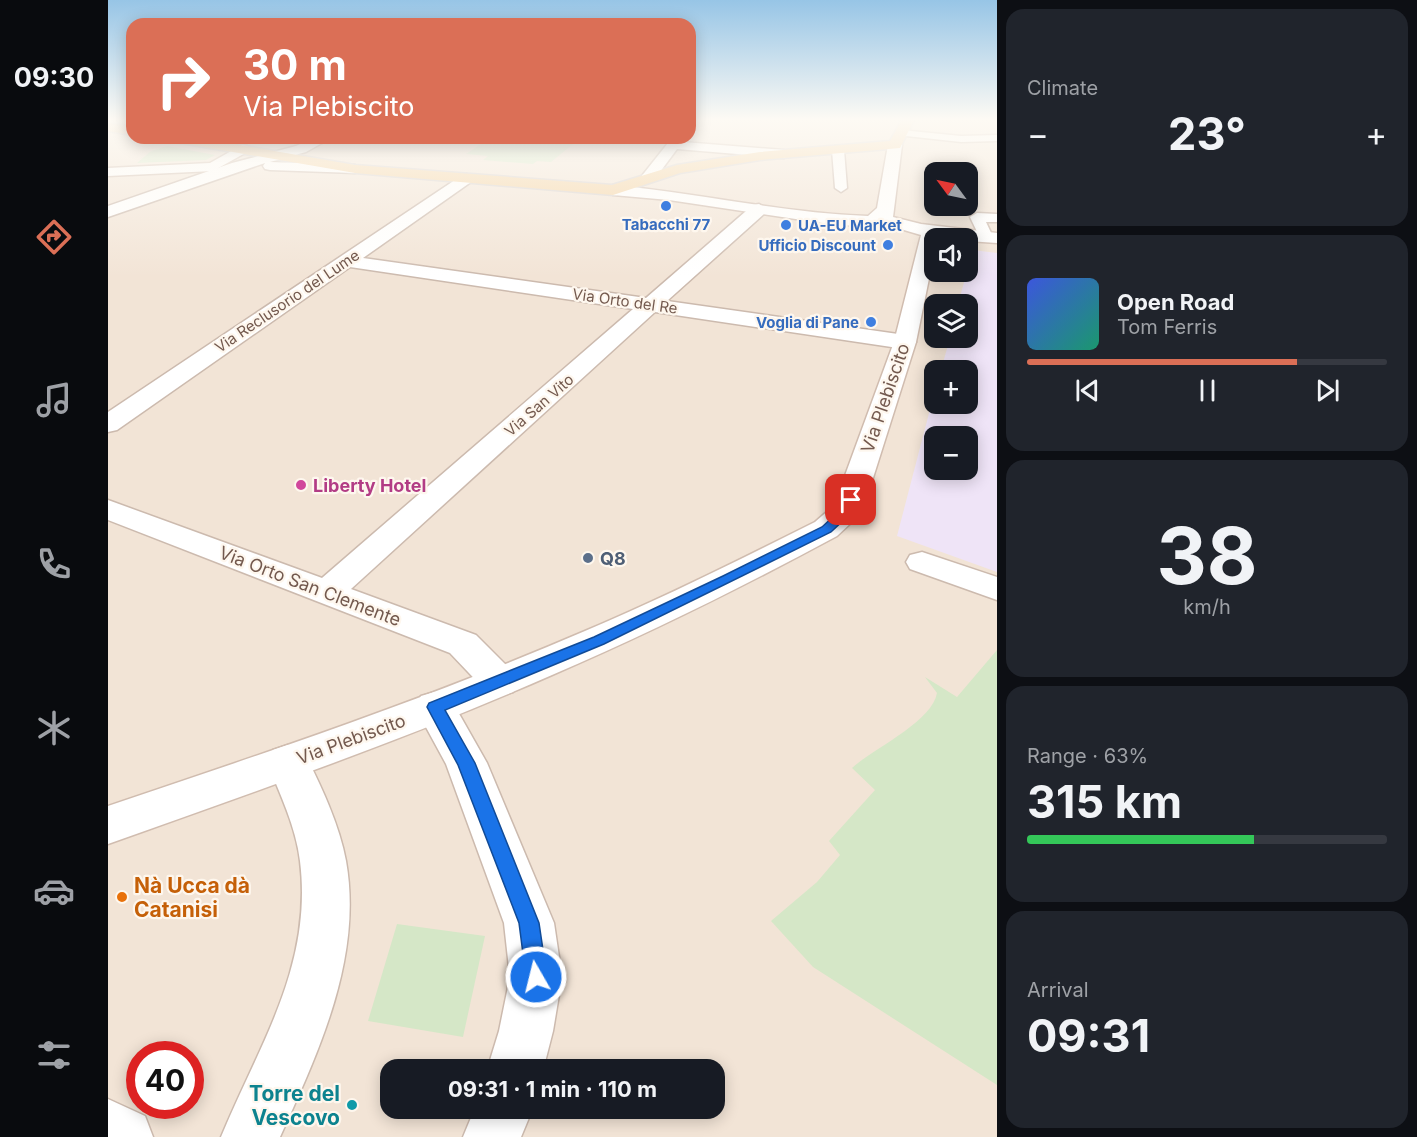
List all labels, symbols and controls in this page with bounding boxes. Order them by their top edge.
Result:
text: 30 m [243,39,347,90]
icon: right [144,42,222,120]
text: 09:30 [14,61,94,94]
text: Climate [1027,76,1098,100]
text: Via Plebiscito [243,90,415,123]
text: 23° [1168,106,1246,161]
text: − [1027,114,1049,154]
text: + [1365,114,1387,154]
north arrow [924,162,978,216]
map controls [924,162,978,480]
marker: Tabacchi 77 [659,199,673,213]
place label: Tabacchi 77 [622,215,710,234]
icon: directions [33,216,75,258]
place label: UA-EU Market [798,216,902,235]
marker: UA-EU Market [779,218,793,232]
button: sound [924,228,978,282]
place label: Ufficio Discount [758,236,877,255]
marker: Ufficio Discount [881,238,895,252]
street label: Via Reclusorio del Lume [211,245,363,357]
street label: Via Orto del Re [571,284,679,318]
text: Open Road [1117,289,1234,315]
button: layers [924,294,978,348]
place label: Voglia di Pane [756,313,859,332]
marker: Voglia di Pane [864,315,878,329]
text: Tom Ferris [1117,315,1217,339]
street label: Via Plebiscito [856,341,914,455]
button: + [924,360,978,414]
street label: Via San Vito [501,370,577,440]
icon: previous [1071,374,1104,407]
icon: pause [1191,374,1224,407]
icon: next [1311,374,1344,407]
icon: music [33,379,75,421]
button: − [924,426,978,480]
pin [825,474,876,525]
place label: Liberty Hotel [313,475,426,496]
marker: Liberty Hotel [294,478,308,492]
icon: arrive [834,483,867,516]
text: 38 [1156,508,1258,603]
street label: Via Orto San Clemente [216,542,404,630]
icon: phone [33,543,75,585]
place label: Q8 [600,548,626,569]
marker: Q8 [581,551,595,565]
text: km/h [1183,595,1231,619]
icon: climate [33,707,75,749]
street label: Via Plebiscito [294,710,408,768]
text: Range · 63% [1027,744,1148,768]
text: 315 km [1027,774,1182,829]
icon: car [33,870,75,912]
place label: Nà Ucca dà Catanisi [134,873,250,922]
marker: Nà Ucca dà Catanisi [115,890,129,904]
position arrow [504,945,568,1009]
text: Arrival [1027,978,1089,1002]
text: 09:31 [1027,1008,1150,1063]
icon: filters [33,1034,75,1076]
speed limit sign: 40 [126,1041,204,1119]
text: 09:31 · 1 min · 110 m [448,1076,657,1102]
place label: Torre del Vescovo [249,1081,340,1130]
marker: Torre del Vescovo [345,1098,359,1112]

